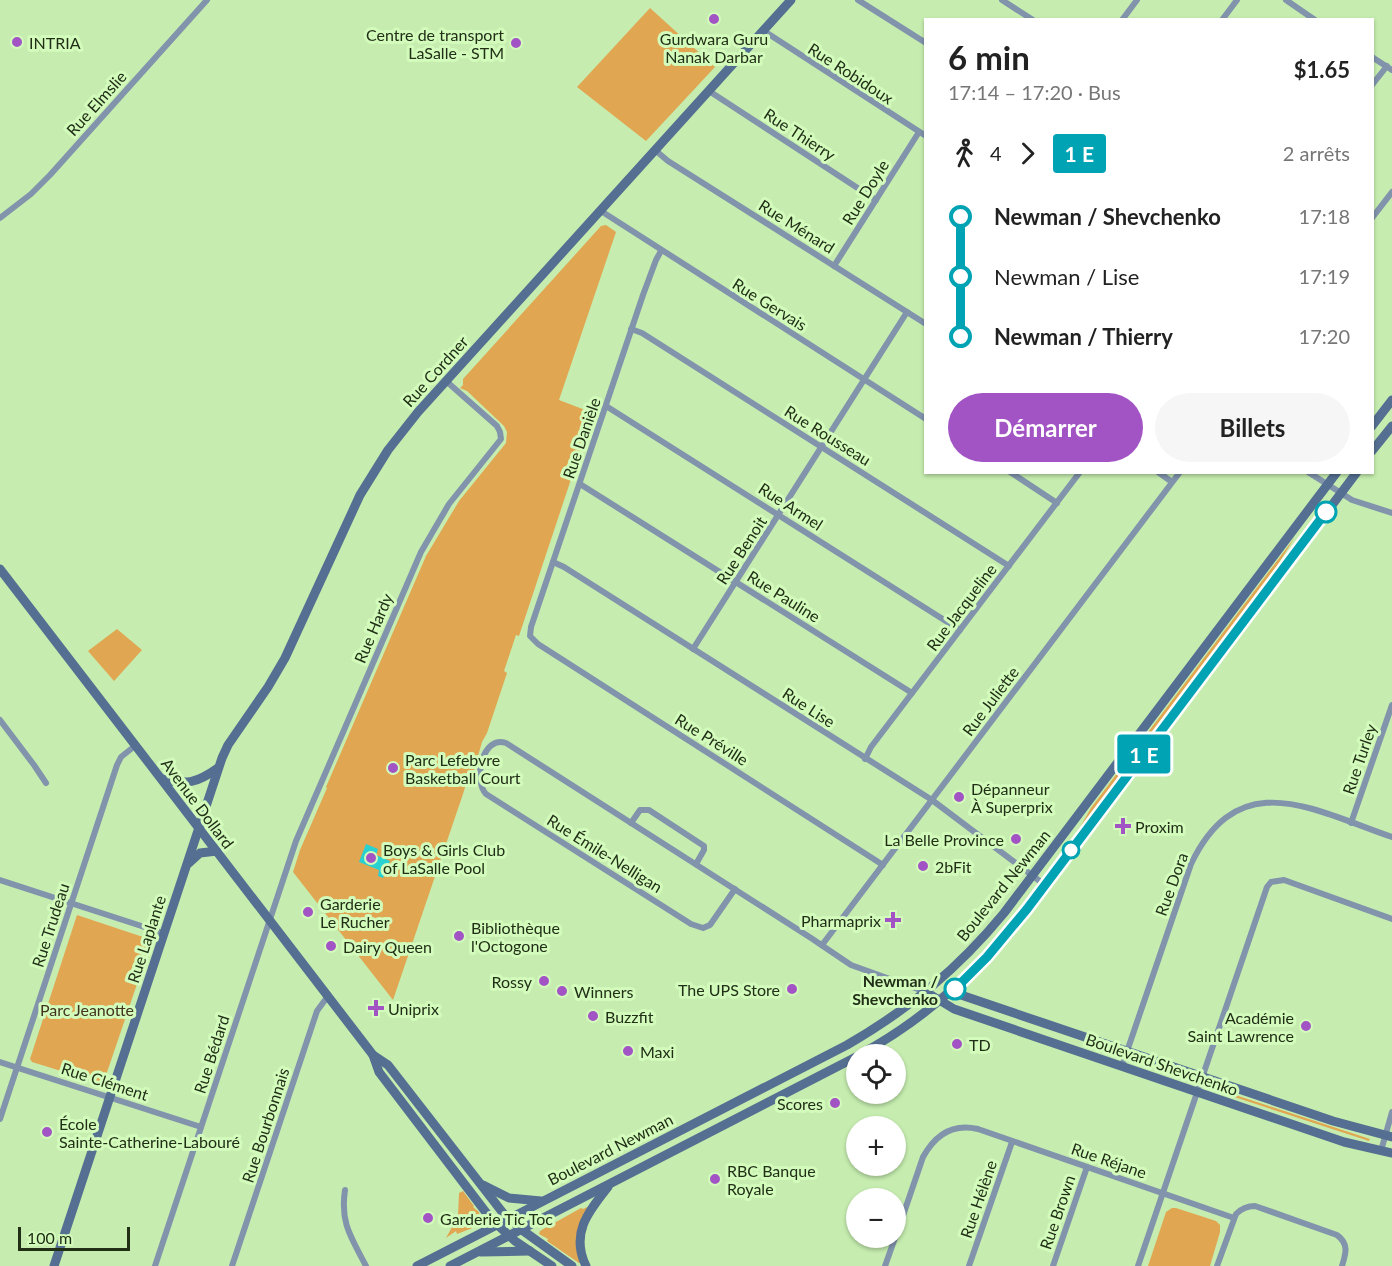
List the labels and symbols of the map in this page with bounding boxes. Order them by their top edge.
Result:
marker: Gurdwara Guru Nanak Darbar [707,12,721,26]
place label: Centre de transport LaSalle - STM [366,25,504,62]
place label: Gurdwara Guru Nanak Darbar [660,29,768,66]
place label: INTRIA [29,33,81,52]
marker: INTRIA [10,35,24,49]
marker: Centre de transport LaSalle - STM [509,36,523,50]
street label: Rue Robidoux [805,38,897,108]
street label: Rue Elmslie [62,67,130,139]
street label: Rue Thierry [761,104,840,164]
street label: Rue Doyle [838,156,892,228]
street label: Rue Ménard [756,195,838,257]
street label: Rue Gervais [729,274,811,334]
street label: Rue Cordner [398,332,472,410]
street label: Rue Danièle [558,395,604,481]
street label: Rue Rousseau [781,401,875,469]
street label: Rue Armel [755,478,827,534]
unlabelled marker [1315,501,1337,523]
street label: Rue Benoit [712,512,770,588]
street label: Rue Jacqueline [922,560,1000,654]
street label: Rue Pauline [744,566,824,626]
street label: Rue Hardy [350,590,396,666]
street label: Rue Juliette [958,663,1022,739]
street label: Rue Lise [779,683,839,731]
street label: Rue Préville [672,709,752,769]
street label: Rue Turley [1338,720,1380,797]
line badge: 1 E [1110,734,1178,774]
place label: Parc Lefebvre Basketball Court [405,750,521,787]
street label: Avenue Dollard [158,754,238,852]
marker: Parc Lefebvre Basketball Court [386,761,400,775]
place label: Dépanneur À Superprix [971,779,1053,816]
marker: Dépanneur À Superprix [952,790,966,804]
street label: Rue Émile-Nelligan [544,810,666,896]
place label: Proxim [1135,817,1184,836]
marker: Proxim [1116,819,1130,833]
street label: Boulevard Newman [952,825,1054,945]
place label: La Belle Province [884,830,1004,849]
marker: La Belle Province [1009,832,1023,846]
place label: Boys & Girls Club of LaSalle Pool [383,840,505,877]
unlabelled marker [1062,841,1080,859]
street label: Rue Dora [1151,850,1191,918]
marker: Boys & Girls Club of LaSalle Pool [364,851,378,865]
place label: 2bFit [935,857,972,876]
marker: 2bFit [916,859,930,873]
street label: Rue Trudeau [27,881,73,969]
street label: Rue Laplante [123,893,169,985]
place label: Garderie Le Rucher [320,894,390,931]
marker: Garderie Le Rucher [301,905,315,919]
place label: Pharmaprix [801,911,881,930]
marker: Pharmaprix [886,913,900,927]
place label: Bibliothèque l'Octogone [471,918,560,955]
marker: Bibliothèque l'Octogone [452,929,466,943]
place label: Dairy Queen [343,937,432,956]
marker: Dairy Queen [324,939,338,953]
place label: Newman / Shevchenko [852,971,938,1008]
place label: Rossy [491,972,533,991]
marker: Rossy [537,974,551,988]
marker: Newman / Shevchenko [944,978,966,1000]
place label: The UPS Store [678,980,780,999]
place label: Winners [574,982,633,1001]
marker: The UPS Store [785,982,799,996]
marker: Winners [555,984,569,998]
place label: Uniprix [388,999,439,1018]
park label: Parc Jeanotte [40,1000,134,1019]
marker: Uniprix [369,1001,383,1015]
place label: Buzzfit [605,1007,654,1026]
place label: Académie Saint Lawrence [1187,1008,1294,1045]
marker: Buzzfit [586,1009,600,1023]
street label: Rue Bédard [189,1012,233,1096]
marker: Académie Saint Lawrence [1299,1019,1313,1033]
street label: Boulevard Shevchenko [1084,1029,1240,1099]
place label: TD [969,1035,991,1054]
marker: TD [950,1037,964,1051]
place label: Maxi [640,1042,674,1061]
marker: Maxi [621,1044,635,1058]
street label: Rue Clément [59,1058,151,1104]
street label: Rue Bourbonnais [237,1065,293,1185]
place label: Scores [777,1094,823,1113]
marker: Scores [828,1096,842,1110]
street label: Boulevard Newman [544,1109,676,1189]
place label: École Sainte-Catherine-Labouré [59,1114,240,1151]
marker: École Sainte-Catherine-Labouré [40,1125,54,1139]
street label: Rue Réjane [1069,1138,1149,1182]
street label: Rue Hélène [956,1158,1000,1240]
place label: RBC Banque Royale [727,1161,816,1198]
marker: RBC Banque Royale [708,1172,722,1186]
street label: Rue Brown [1035,1172,1079,1252]
place label: Garderie Tic Toc [440,1209,553,1228]
marker: Garderie Tic Toc [421,1211,435,1225]
scale bar [18,1224,130,1252]

